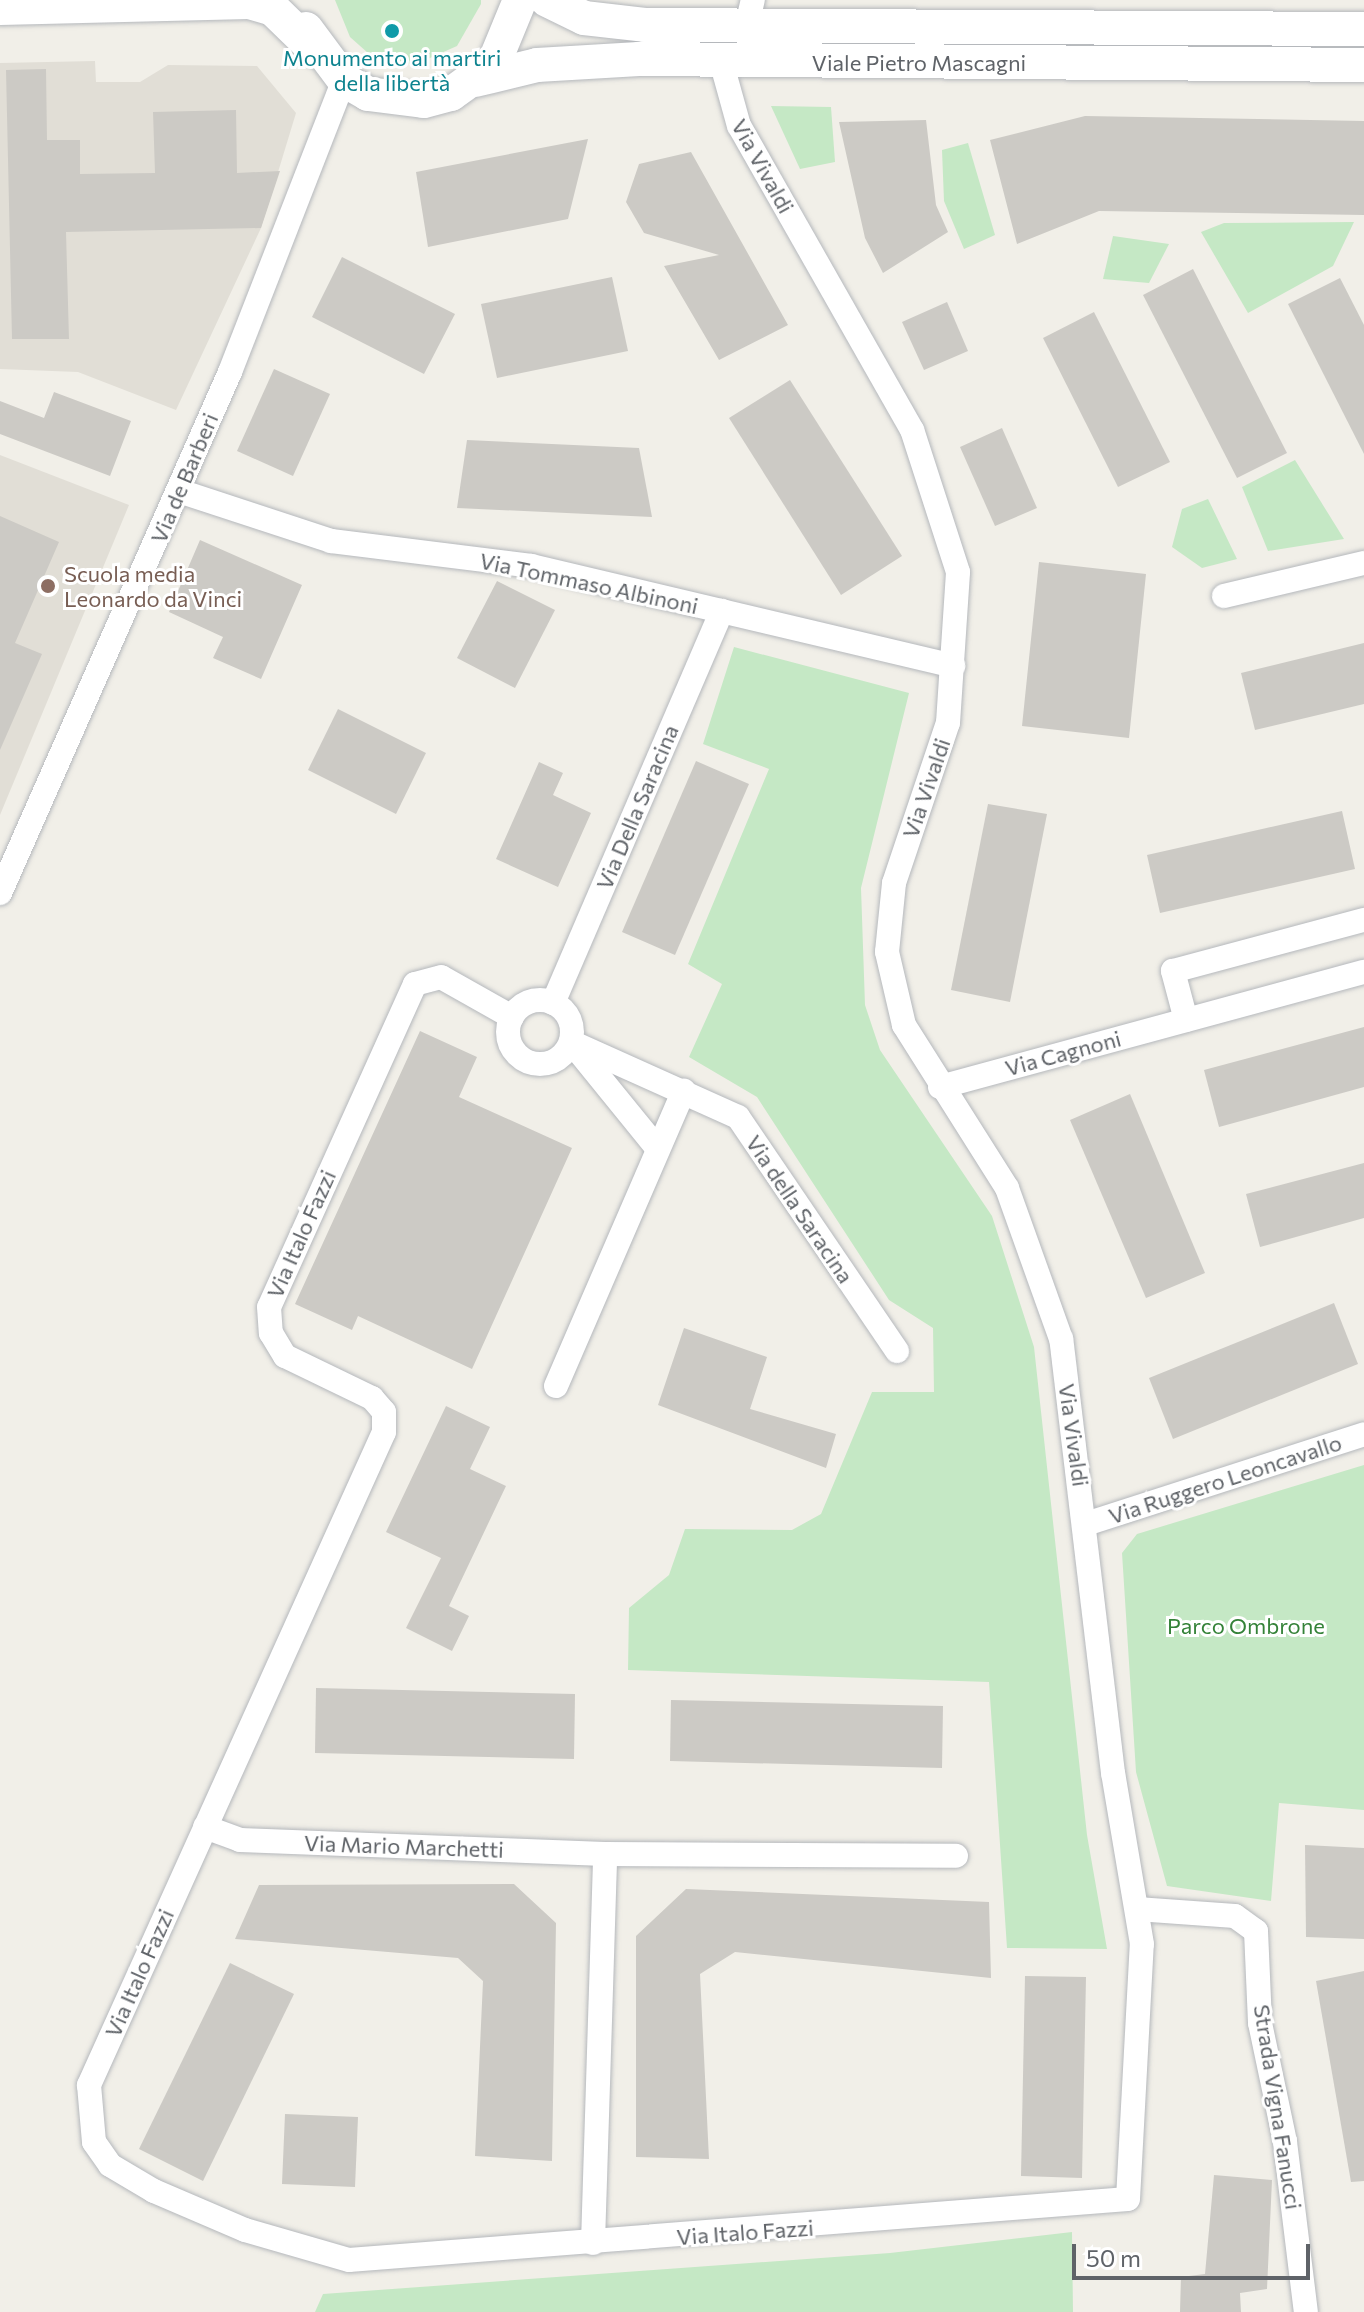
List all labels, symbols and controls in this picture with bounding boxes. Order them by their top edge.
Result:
marker: Monumento ai martiri della libertà [383,22,401,40]
place label: Monumento ai martiri della libertà [283,44,501,96]
street label: Viale Pietro Mascagni [812,50,1026,76]
street label: Via Vivaldi [726,114,800,218]
street label: Via de Barberi [145,409,223,547]
street label: Via Tommaso Albinoni [477,547,701,619]
place label: Scuola media Leonardo da Vinci [64,560,242,612]
marker: Scuola media Leonardo da Vinci [39,577,57,595]
street label: Via Della Saracina [590,721,684,893]
street label: Via Vivaldi [897,735,955,841]
street label: Via Cagnoni [1002,1025,1124,1081]
street label: Via della Saracina [741,1130,859,1288]
street label: Via Italo Fazzi [261,1166,341,1302]
street label: Via Vivaldi [1054,1382,1094,1488]
street label: Via Ruggero Leoncavallo [1105,1429,1345,1529]
park label: Parco Ombrone [1167,1613,1325,1639]
street label: Via Mario Marchetti [304,1829,504,1863]
street label: Via Italo Fazzi [99,1905,179,2041]
street label: Strada Vigna Fanucci [1249,2003,1307,2211]
street label: Via Italo Fazzi [676,2214,814,2250]
scale bar [1076,2228,1314,2278]
text: 50 m [1086,2243,1141,2272]

